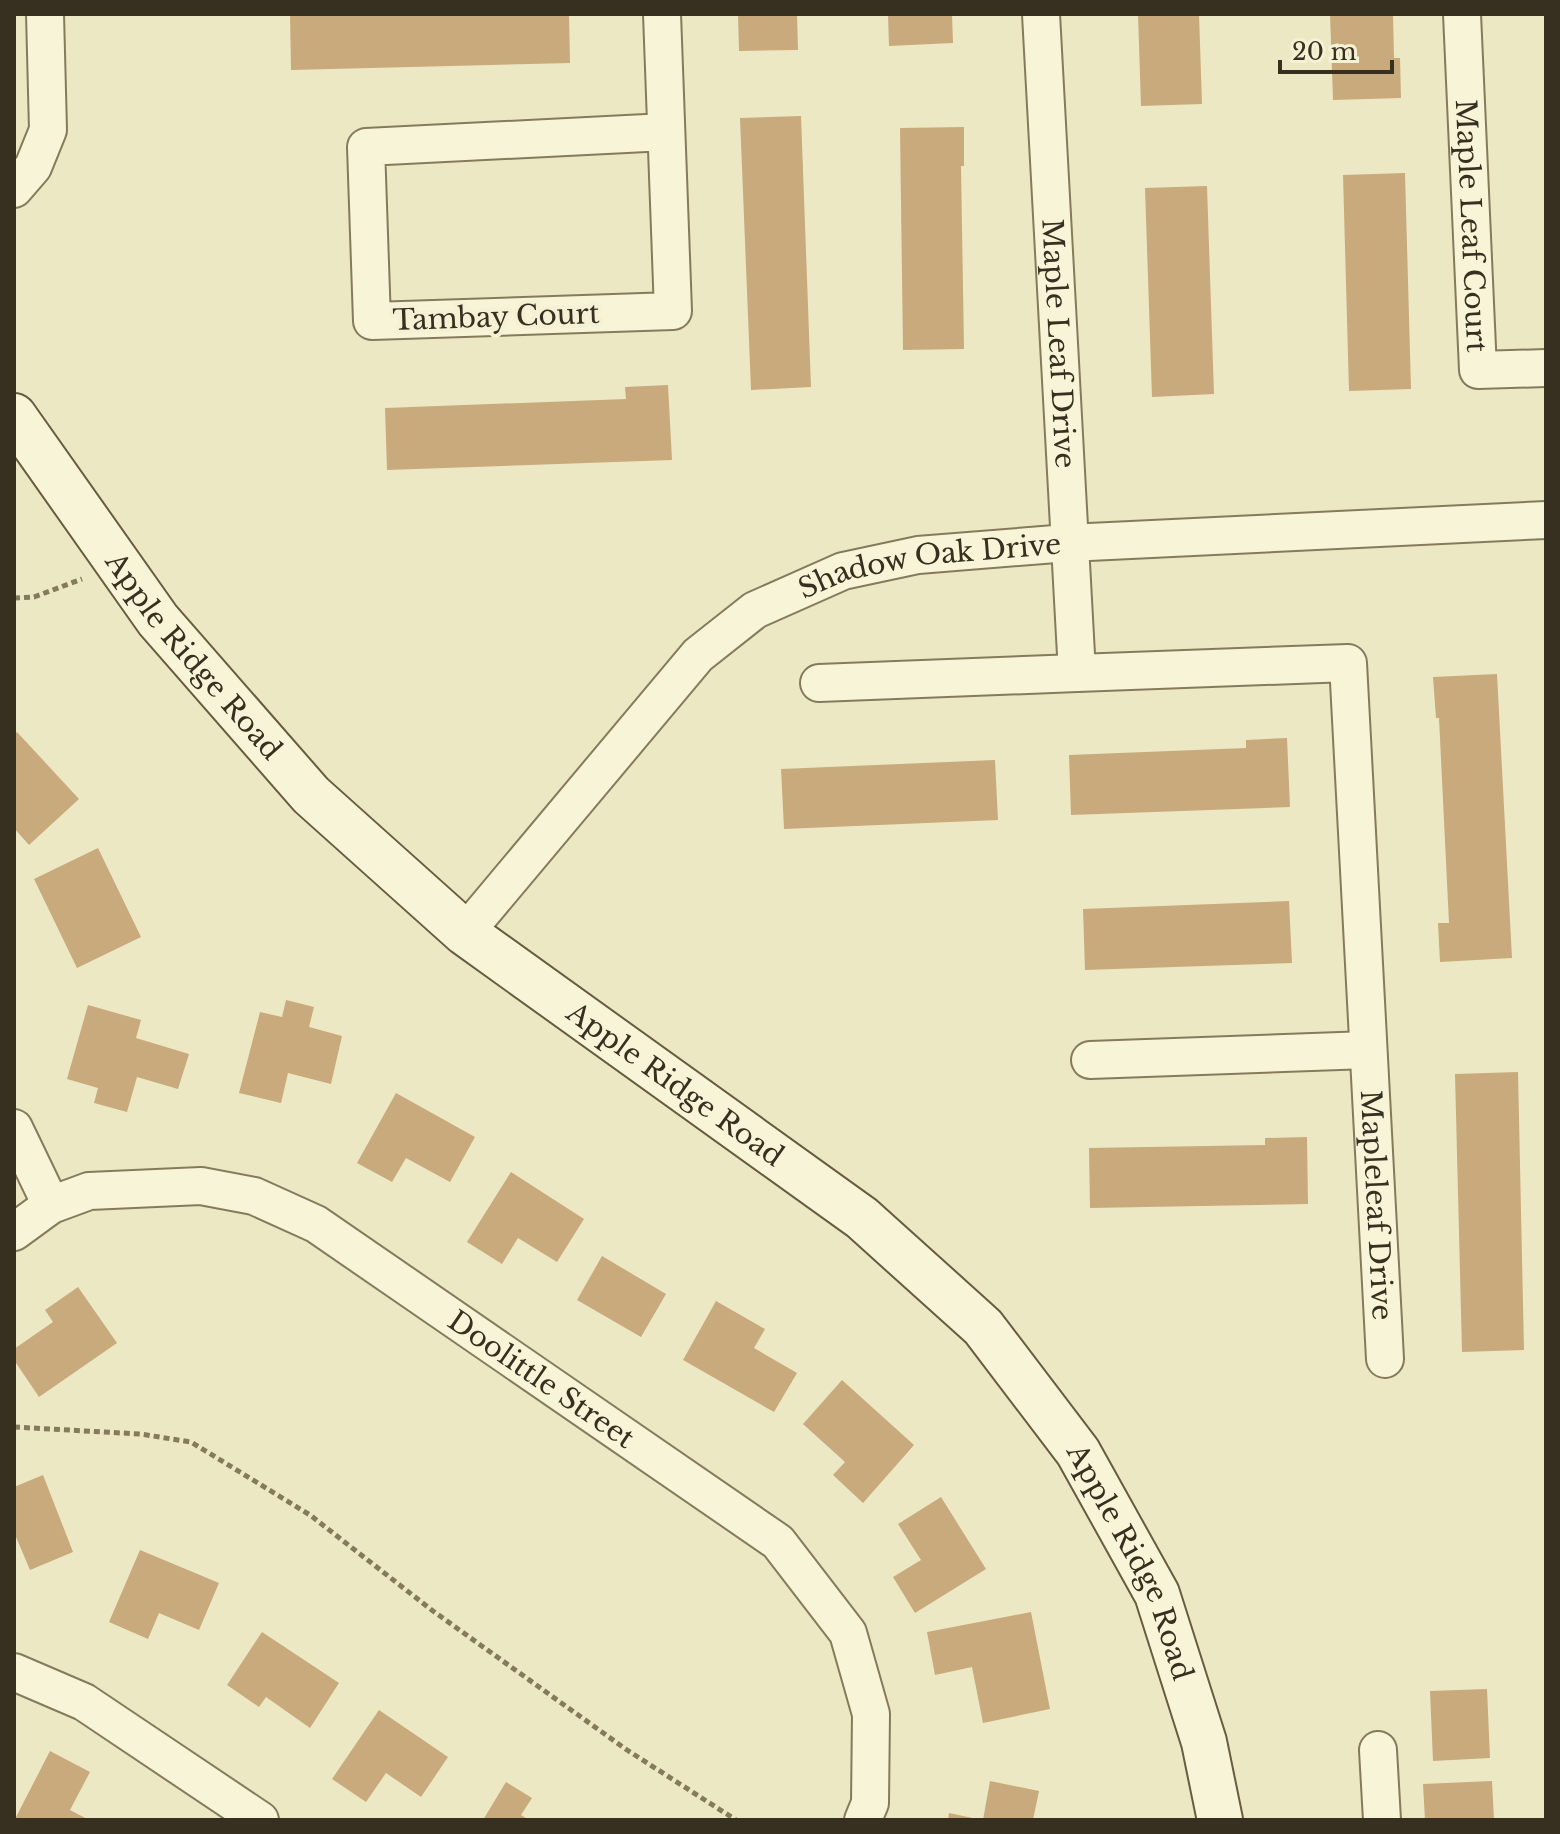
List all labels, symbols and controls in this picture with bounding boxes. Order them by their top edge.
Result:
scale bar [1280,24,1392,74]
text: 20 m [1292,37,1357,66]
street label: Maple Leaf Court [1448,98,1495,353]
street label: Maple Leaf Drive [1035,218,1083,469]
street label: Tambay Court [392,296,600,338]
street label: Shadow Oak Drive [793,526,1062,606]
street label: Apple Ridge Road [98,545,289,767]
street label: Apple Ridge Road [559,994,791,1174]
street label: Mapleleaf Drive [1353,1089,1400,1321]
street label: Doolittle Street [441,1303,642,1456]
street label: Apple Ridge Road [1059,1437,1201,1685]

